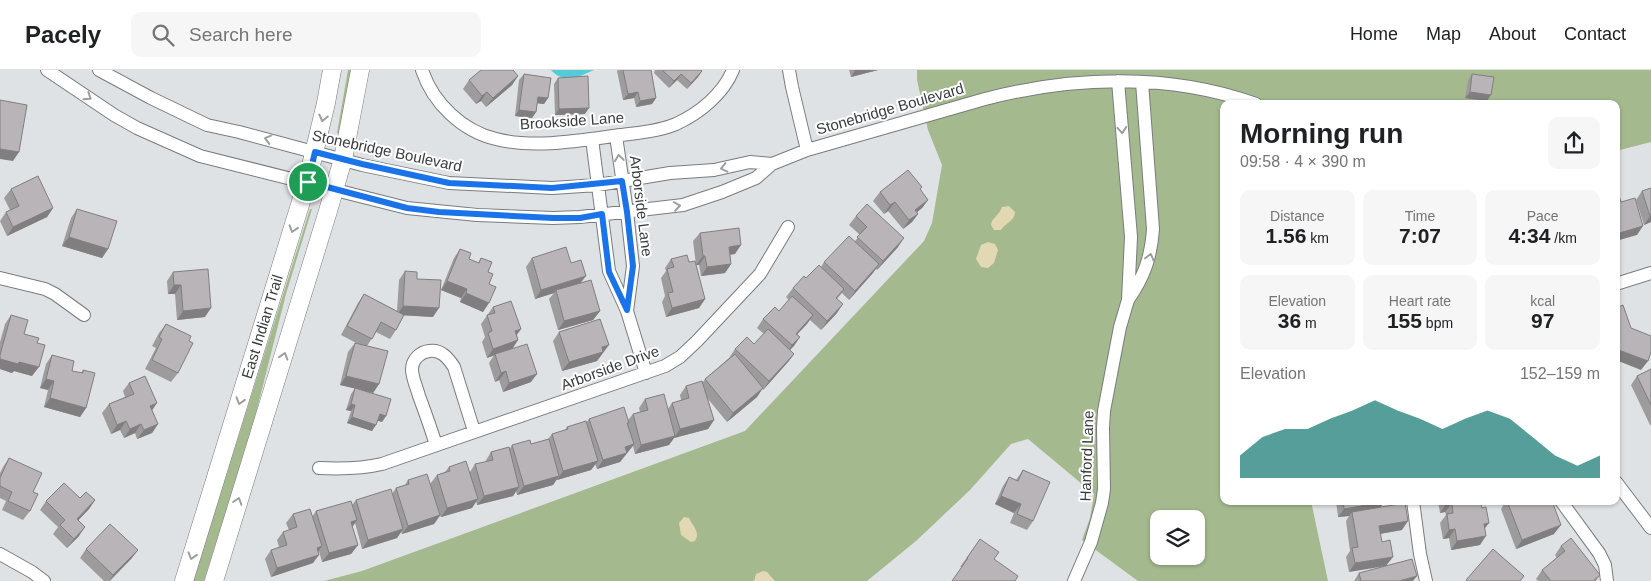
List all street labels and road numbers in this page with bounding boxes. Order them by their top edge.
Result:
street label: Stonebridge Boulevard [814,79,966,138]
street label: Brookside Lane [519,108,625,133]
street label: Stonebridge Boulevard [311,126,464,175]
street label: Arborside Lane [627,154,656,257]
street label: East Indian Trail [238,273,286,381]
street label: Arborside Drive [558,342,661,393]
street label: Hanford Lane [1076,410,1097,502]

